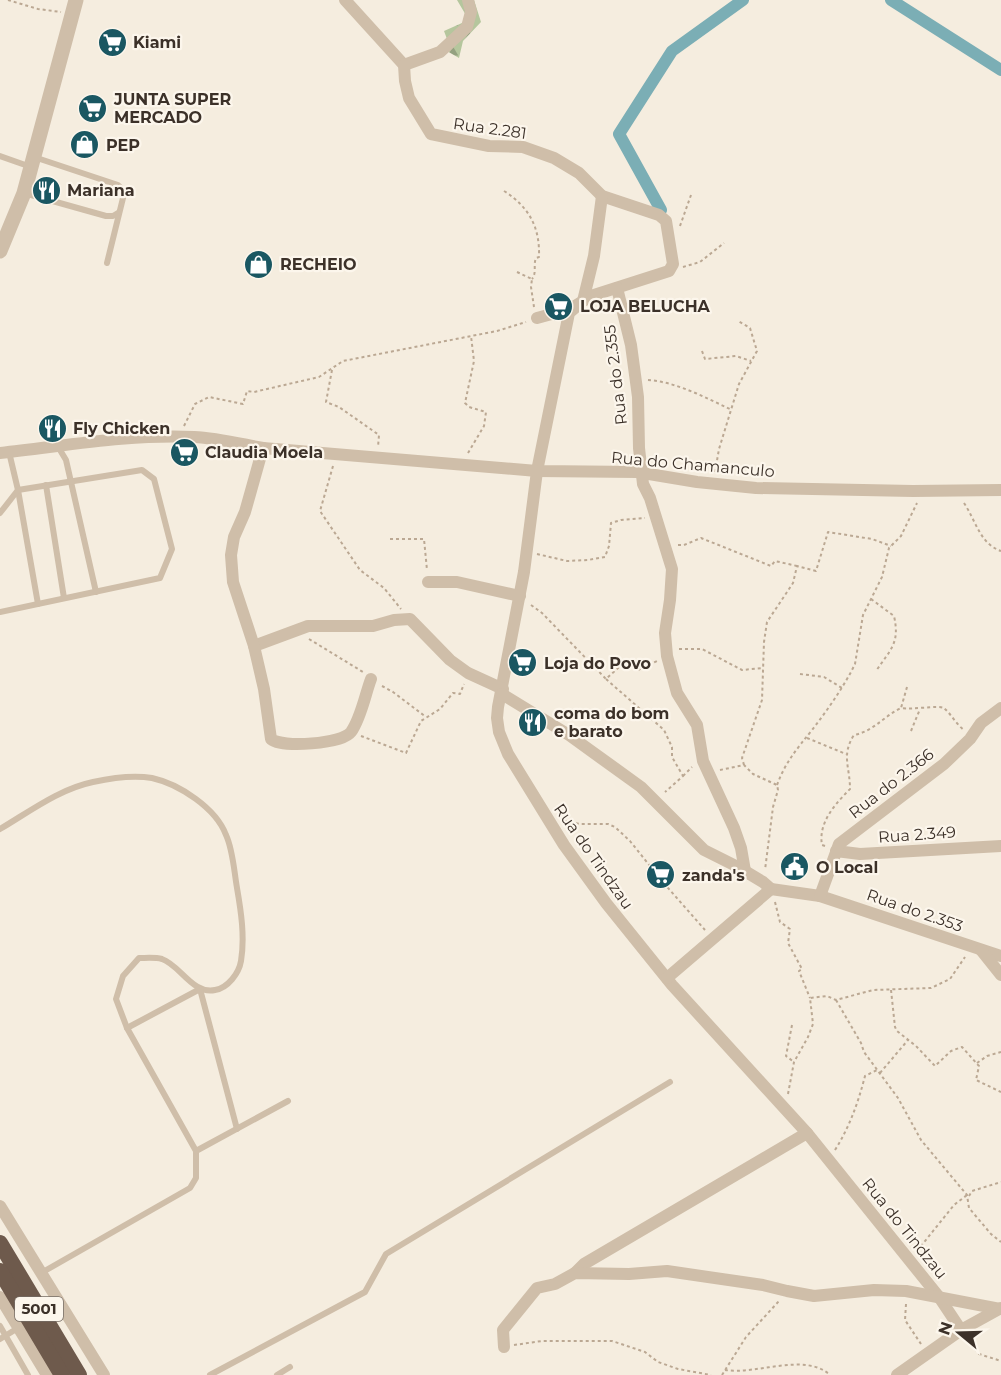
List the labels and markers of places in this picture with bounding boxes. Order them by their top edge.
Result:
supermarket icon: Kiami [96,26,128,58]
place label: Kiami [133,33,181,52]
place label: JUNTA SUPER MERCADO [113,90,231,127]
supermarket icon: JUNTA SUPER MERCADO [77,92,109,124]
shop icon: PEP [69,129,101,161]
place label: PEP [106,136,140,155]
restaurant icon: Mariana [30,174,62,206]
place label: Mariana [67,181,135,200]
shop icon: RECHEIO [243,248,275,280]
place label: RECHEIO [280,255,357,274]
supermarket icon: LOJA BELUCHA [543,290,575,322]
place label: LOJA BELUCHA [580,297,711,316]
restaurant icon: Fly Chicken [36,412,68,444]
place label: Fly Chicken [73,419,170,438]
supermarket icon: Claudia Moela [168,436,200,468]
place label: Claudia Moela [205,443,323,462]
supermarket icon: Loja do Povo [507,647,539,679]
place label: Loja do Povo [544,654,651,673]
place label: coma do bom e barato [554,704,669,741]
restaurant icon: coma do bom e barato [517,706,549,738]
public building icon: O Local [779,851,811,883]
place label: O Local [816,858,878,877]
supermarket icon: zanda's [645,859,677,891]
place label: zanda's [682,866,745,885]

